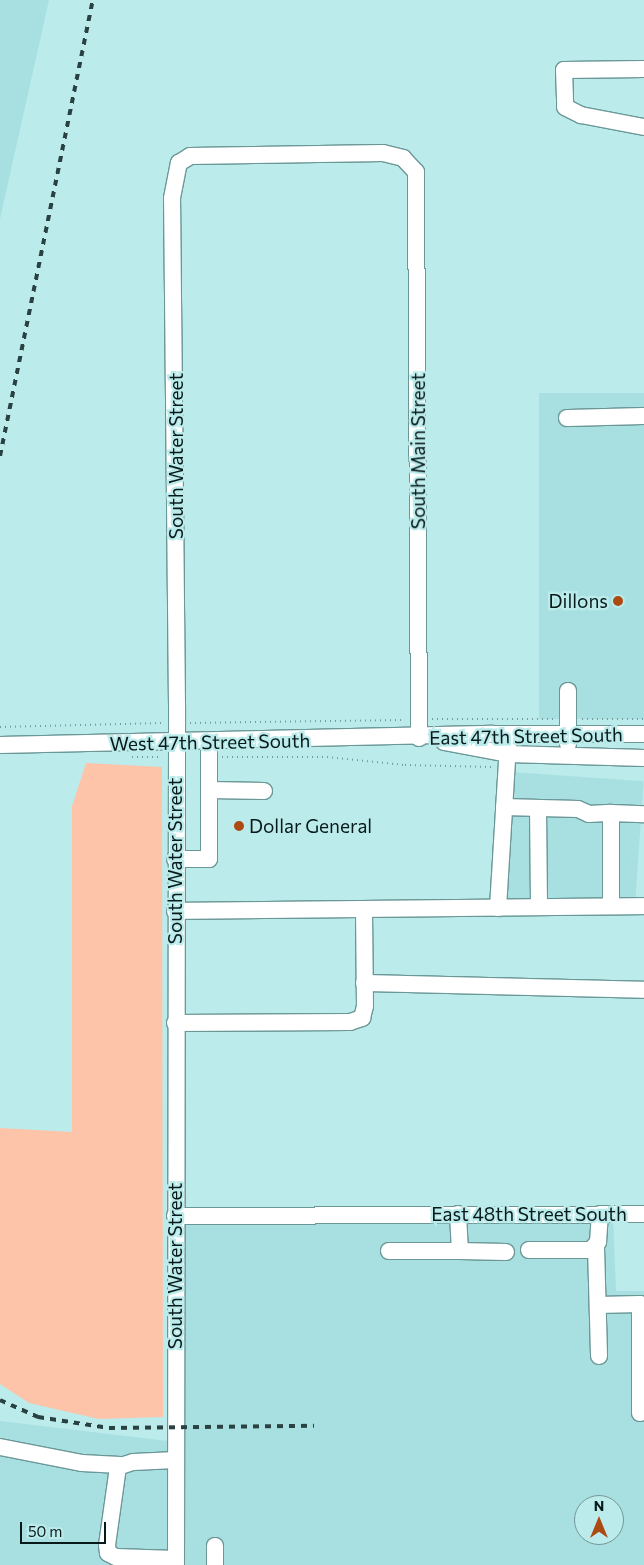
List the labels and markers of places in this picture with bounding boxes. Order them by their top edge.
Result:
place label: Dillons [549,590,608,612]
marker: Dillons [612,595,624,607]
place label: Dollar General [249,815,372,837]
marker: Dollar General [233,820,245,832]

